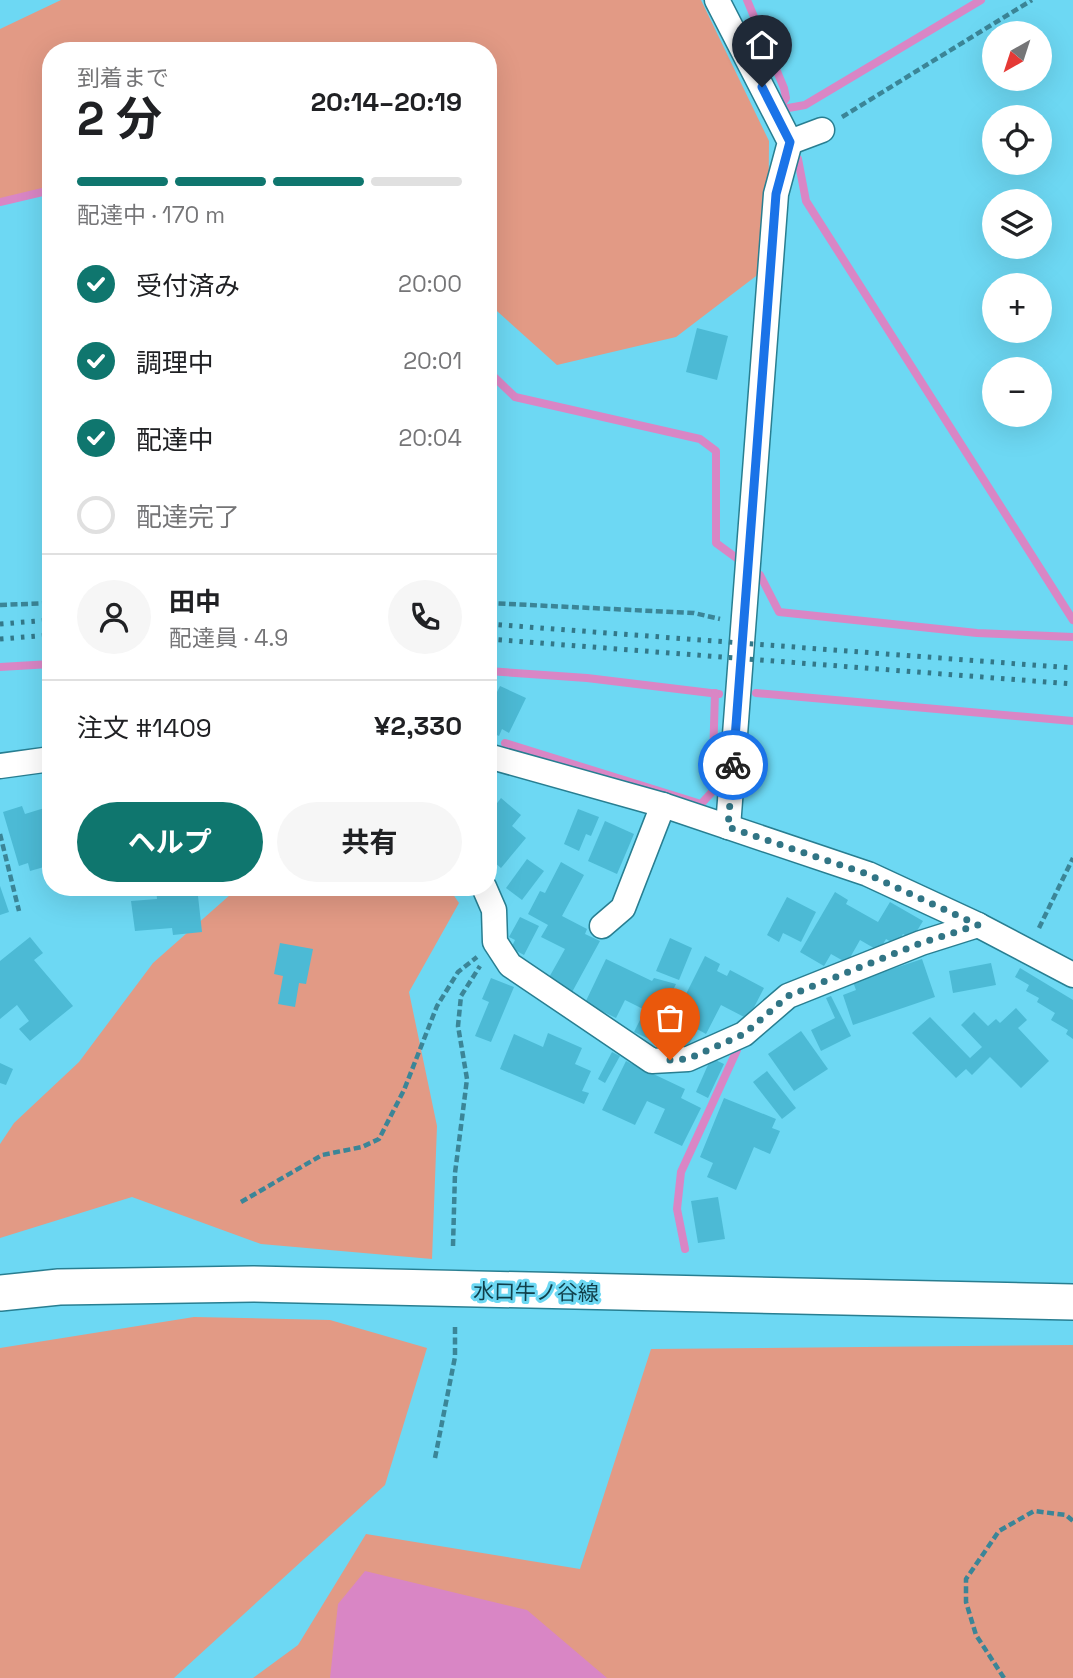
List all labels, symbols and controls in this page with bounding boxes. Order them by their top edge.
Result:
pin [732,15,792,87]
north arrow [982,21,1052,91]
map controls [982,21,1052,427]
icon: home [743,26,781,64]
text: 到着まで [77,63,169,93]
text: 20:14–20:19 [311,85,462,119]
text: 2 分 [77,90,162,148]
button: locate [982,105,1052,175]
button: layers [982,189,1052,259]
text: 配達中 · 170 m [77,200,225,230]
icon: check [77,265,115,303]
text: 受付済み [136,269,240,303]
text: 20:00 [398,269,462,299]
button: + [982,273,1052,343]
icon: check [77,342,115,380]
text: 調理中 [136,346,214,380]
text: 20:01 [403,346,462,376]
button: − [982,357,1052,427]
icon: check [77,419,115,457]
text: 配達中 [136,423,214,457]
text: 20:04 [398,423,462,453]
text: 配達完了 [136,500,240,534]
button: person [77,580,151,654]
button: phone [388,580,462,654]
text: 田中 [169,585,221,619]
text: 配達員 · 4.9 [169,623,288,653]
text: ¥2,330 [374,709,462,743]
text: 注文 #1409 [77,711,212,745]
courier [698,730,768,800]
icon: bike [714,746,752,784]
button: ヘルプ [77,802,263,882]
button: 共有 [277,802,462,882]
pin [640,988,700,1060]
icon: bag [651,999,689,1037]
street label: 水口牛ノ谷線 [473,1277,599,1307]

